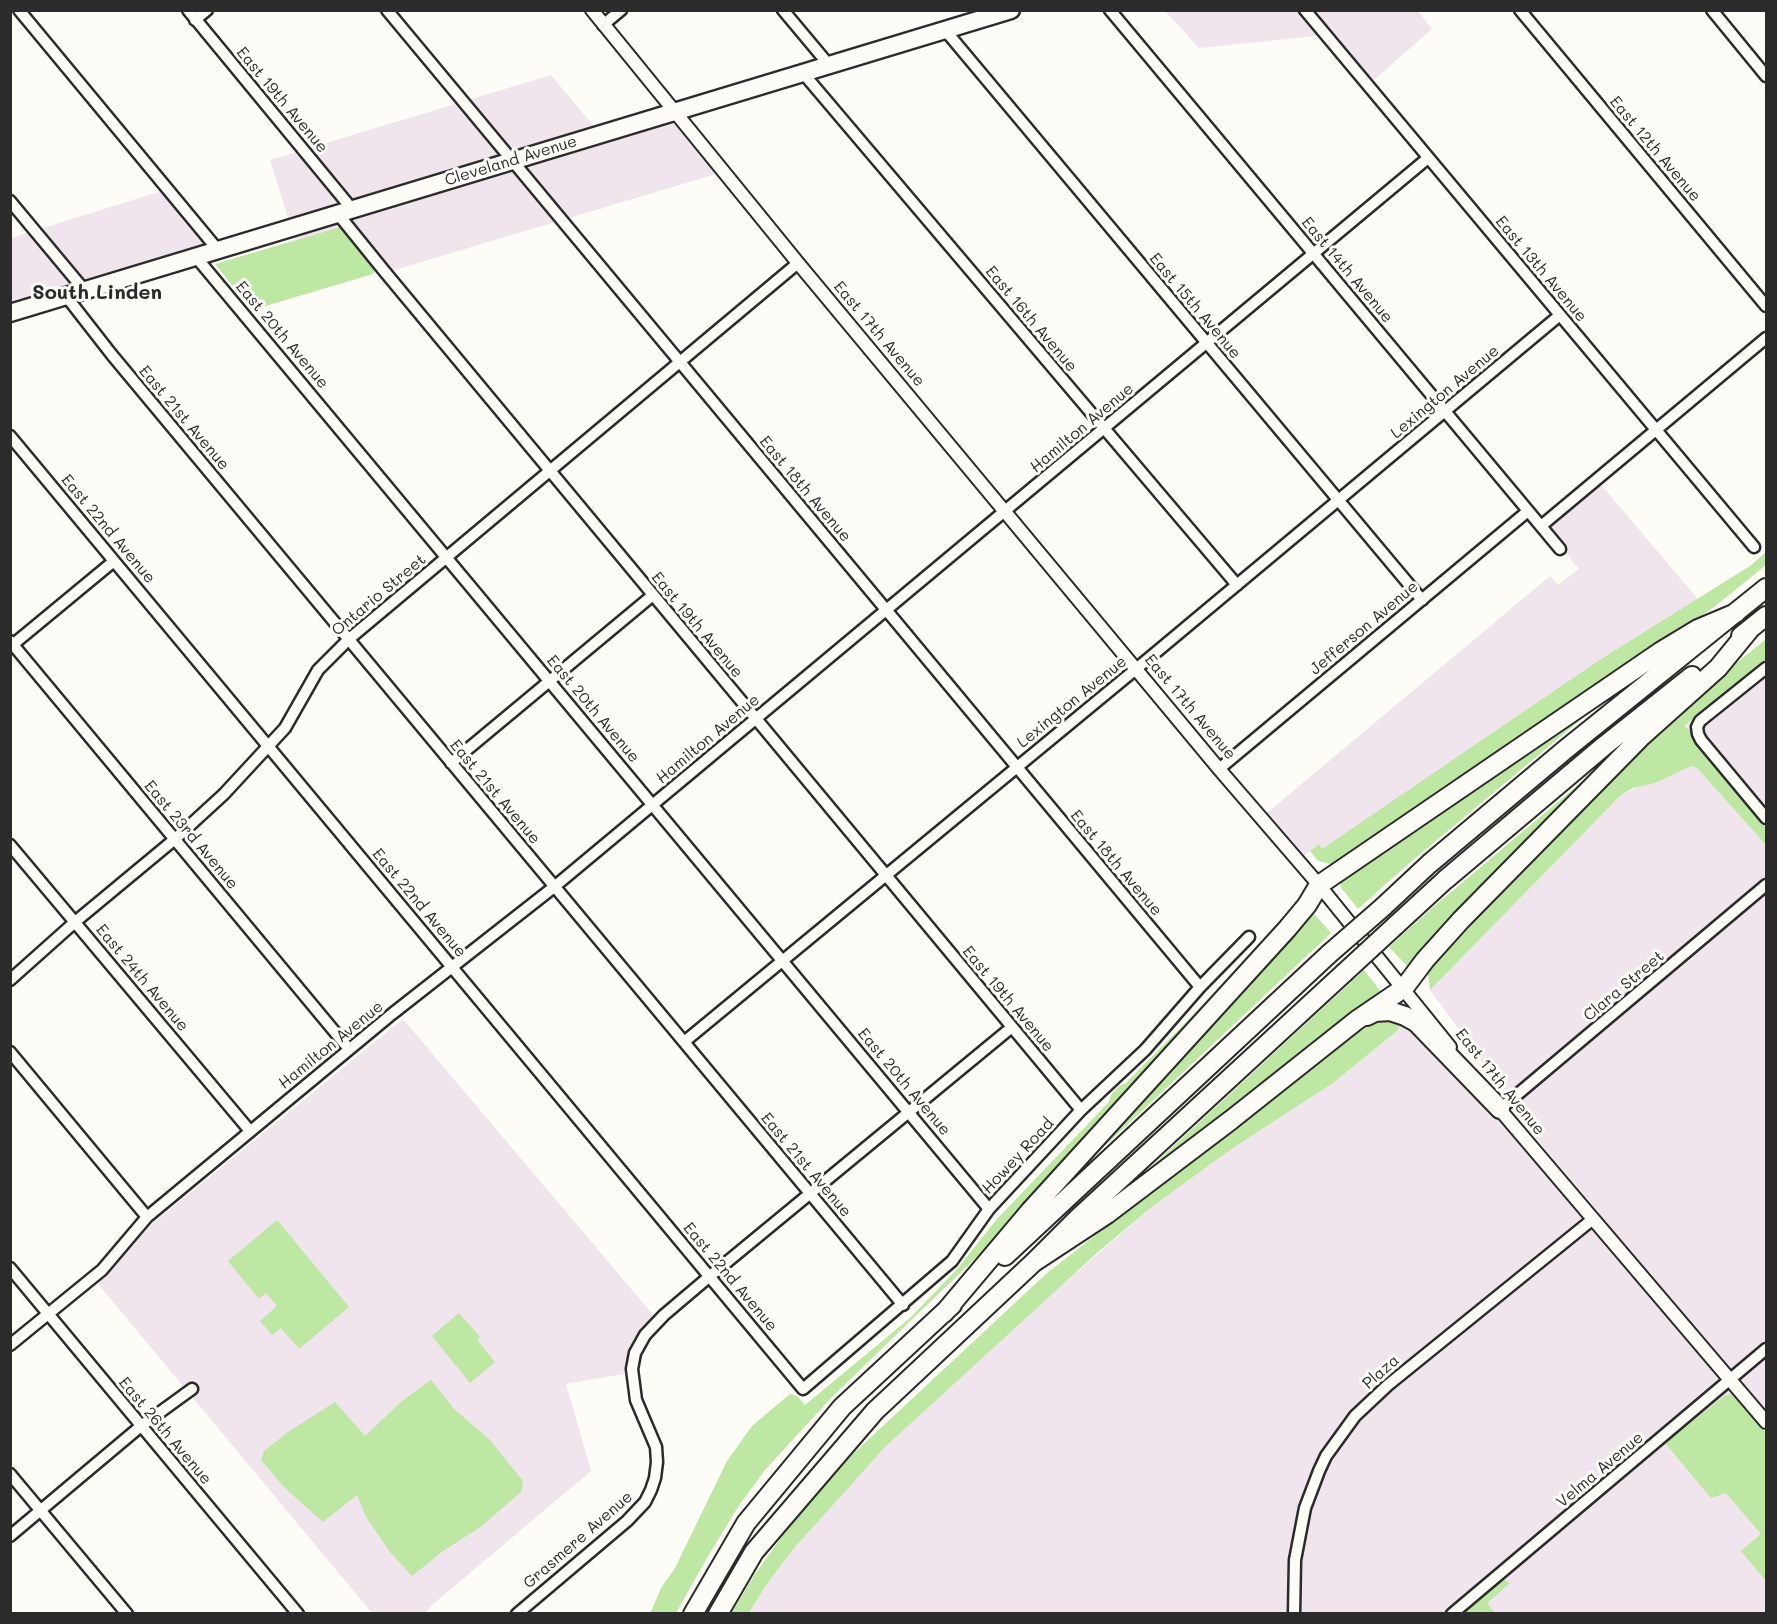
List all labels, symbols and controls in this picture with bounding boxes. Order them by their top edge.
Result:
street label: East 19th Avenue [232,43,332,157]
street label: East 12th Avenue [1605,92,1705,206]
street label: Cleveland Avenue [443,132,579,190]
street label: East 13th Avenue [1491,212,1591,326]
street label: East 14th Avenue [1297,213,1397,327]
street label: East 15th Avenue [1145,249,1245,363]
street label: East 16th Avenue [981,262,1081,376]
street label: East 20th Avenue [231,277,333,393]
street label: East 17th Avenue [829,277,929,391]
district label: South Linden [32,281,162,305]
street label: Lexington Avenue [1387,341,1503,443]
street label: East 21st Avenue [135,362,233,474]
street label: Hamilton Avenue [1026,379,1138,477]
street label: East 18th Avenue [755,432,855,546]
street label: East 22nd Avenue [57,471,159,587]
street label: Ontario Street [328,550,430,640]
street label: East 19th Avenue [647,568,747,682]
street label: Jefferson Avenue [1306,577,1422,679]
street label: East 17th Avenue [1140,650,1240,764]
street label: East 20th Avenue [542,651,644,767]
street label: Lexington Avenue [1013,652,1131,752]
street label: Hamilton Avenue [652,690,764,788]
street label: East 21st Avenue [446,736,544,848]
street label: East 23rd Avenue [140,777,242,893]
street label: East 18th Avenue [1066,806,1166,920]
street label: East 22nd Avenue [368,845,470,961]
street label: East 24th Avenue [92,921,192,1035]
street label: East 19th Avenue [958,942,1058,1056]
street label: Clara Street [1580,947,1668,1025]
street label: Hamilton Avenue [275,997,387,1093]
street label: East 20th Avenue [853,1024,955,1140]
street label: East 17th Avenue [1451,1025,1549,1139]
street label: East 21st Avenue [757,1109,855,1221]
street label: Howey Road [978,1114,1058,1198]
street label: East 22nd Avenue [679,1219,781,1335]
street label: Plaza [1359,1351,1403,1393]
street label: East 26th Avenue [115,1373,215,1489]
street label: Velma Avenue [1553,1428,1647,1512]
street label: Grasmere Avenue [519,1487,637,1593]

